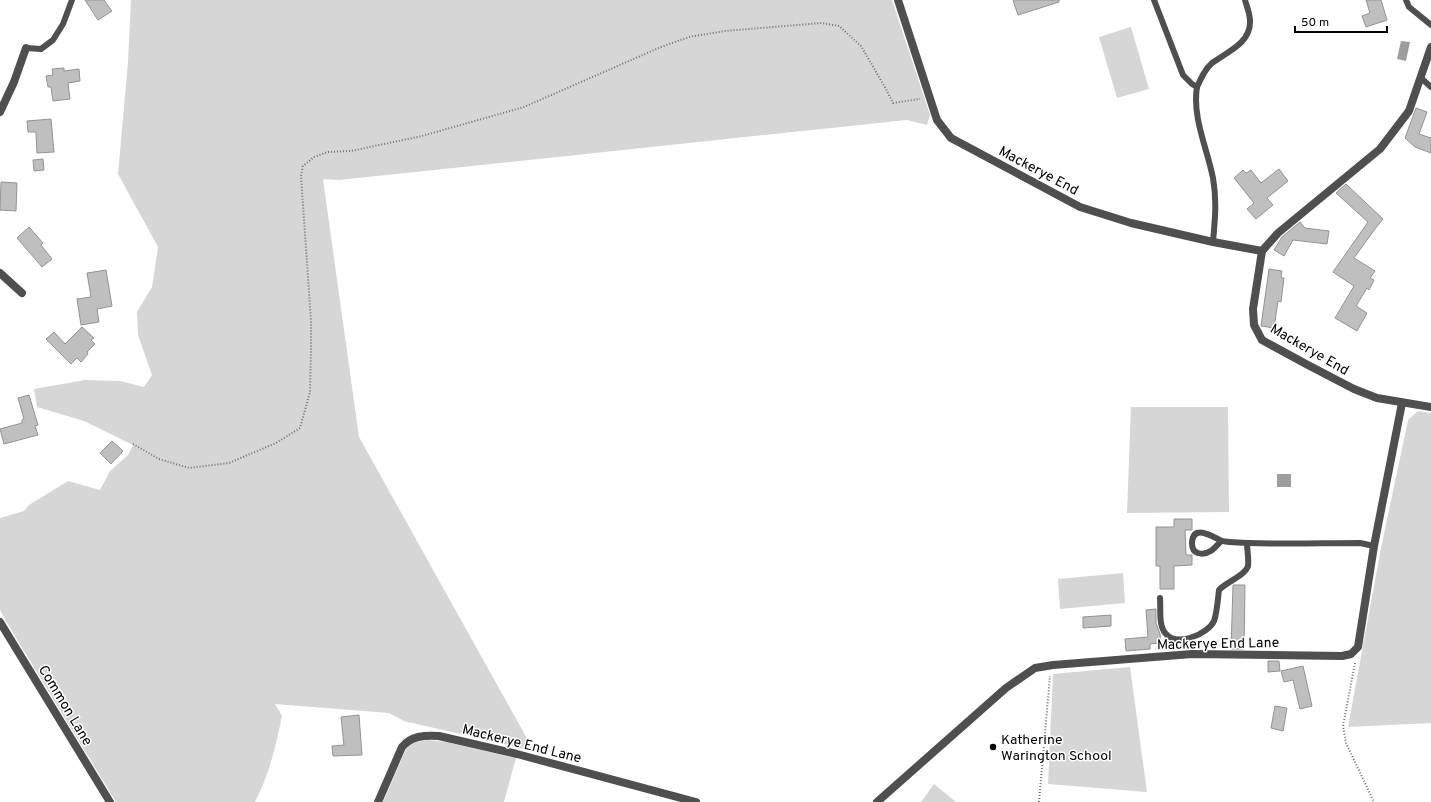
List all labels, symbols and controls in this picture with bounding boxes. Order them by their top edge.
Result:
scale bar [1295,8,1387,34]
text: 50 m [1301,15,1329,31]
street label: Mackerye End [995,143,1081,200]
street label: Mackerye End [1267,321,1352,380]
street label: Mackerye End Lane [1157,635,1279,654]
street label: Common Lane [34,662,95,749]
street label: Mackerye End Lane [460,721,583,768]
place label: Katherine Warington School [1001,732,1112,765]
marker: Katherine Warington School [988,742,998,752]

